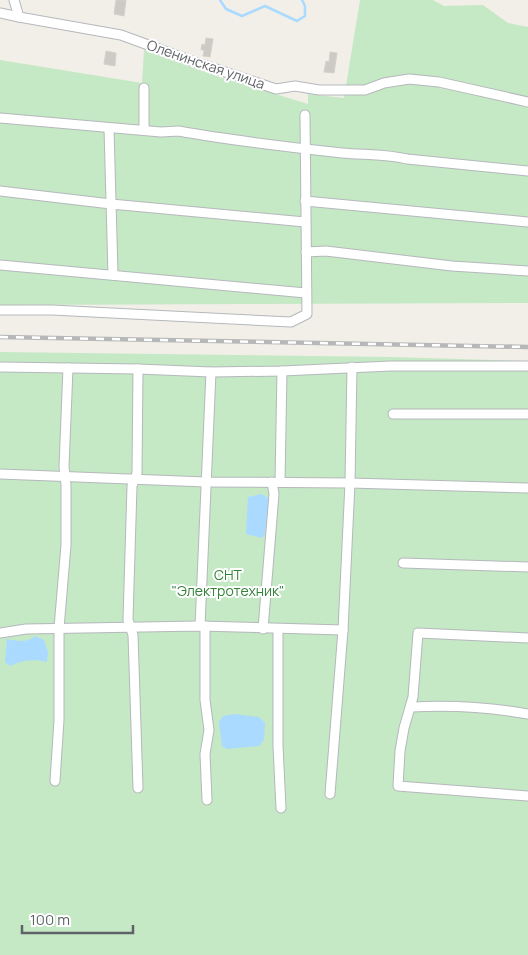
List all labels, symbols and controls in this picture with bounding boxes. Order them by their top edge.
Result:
street label: Оленинская улица [145,35,267,93]
park label: СНТ "Электротехник" [171,565,285,600]
scale bar [22,902,134,934]
text: 100 m [30,909,70,930]

